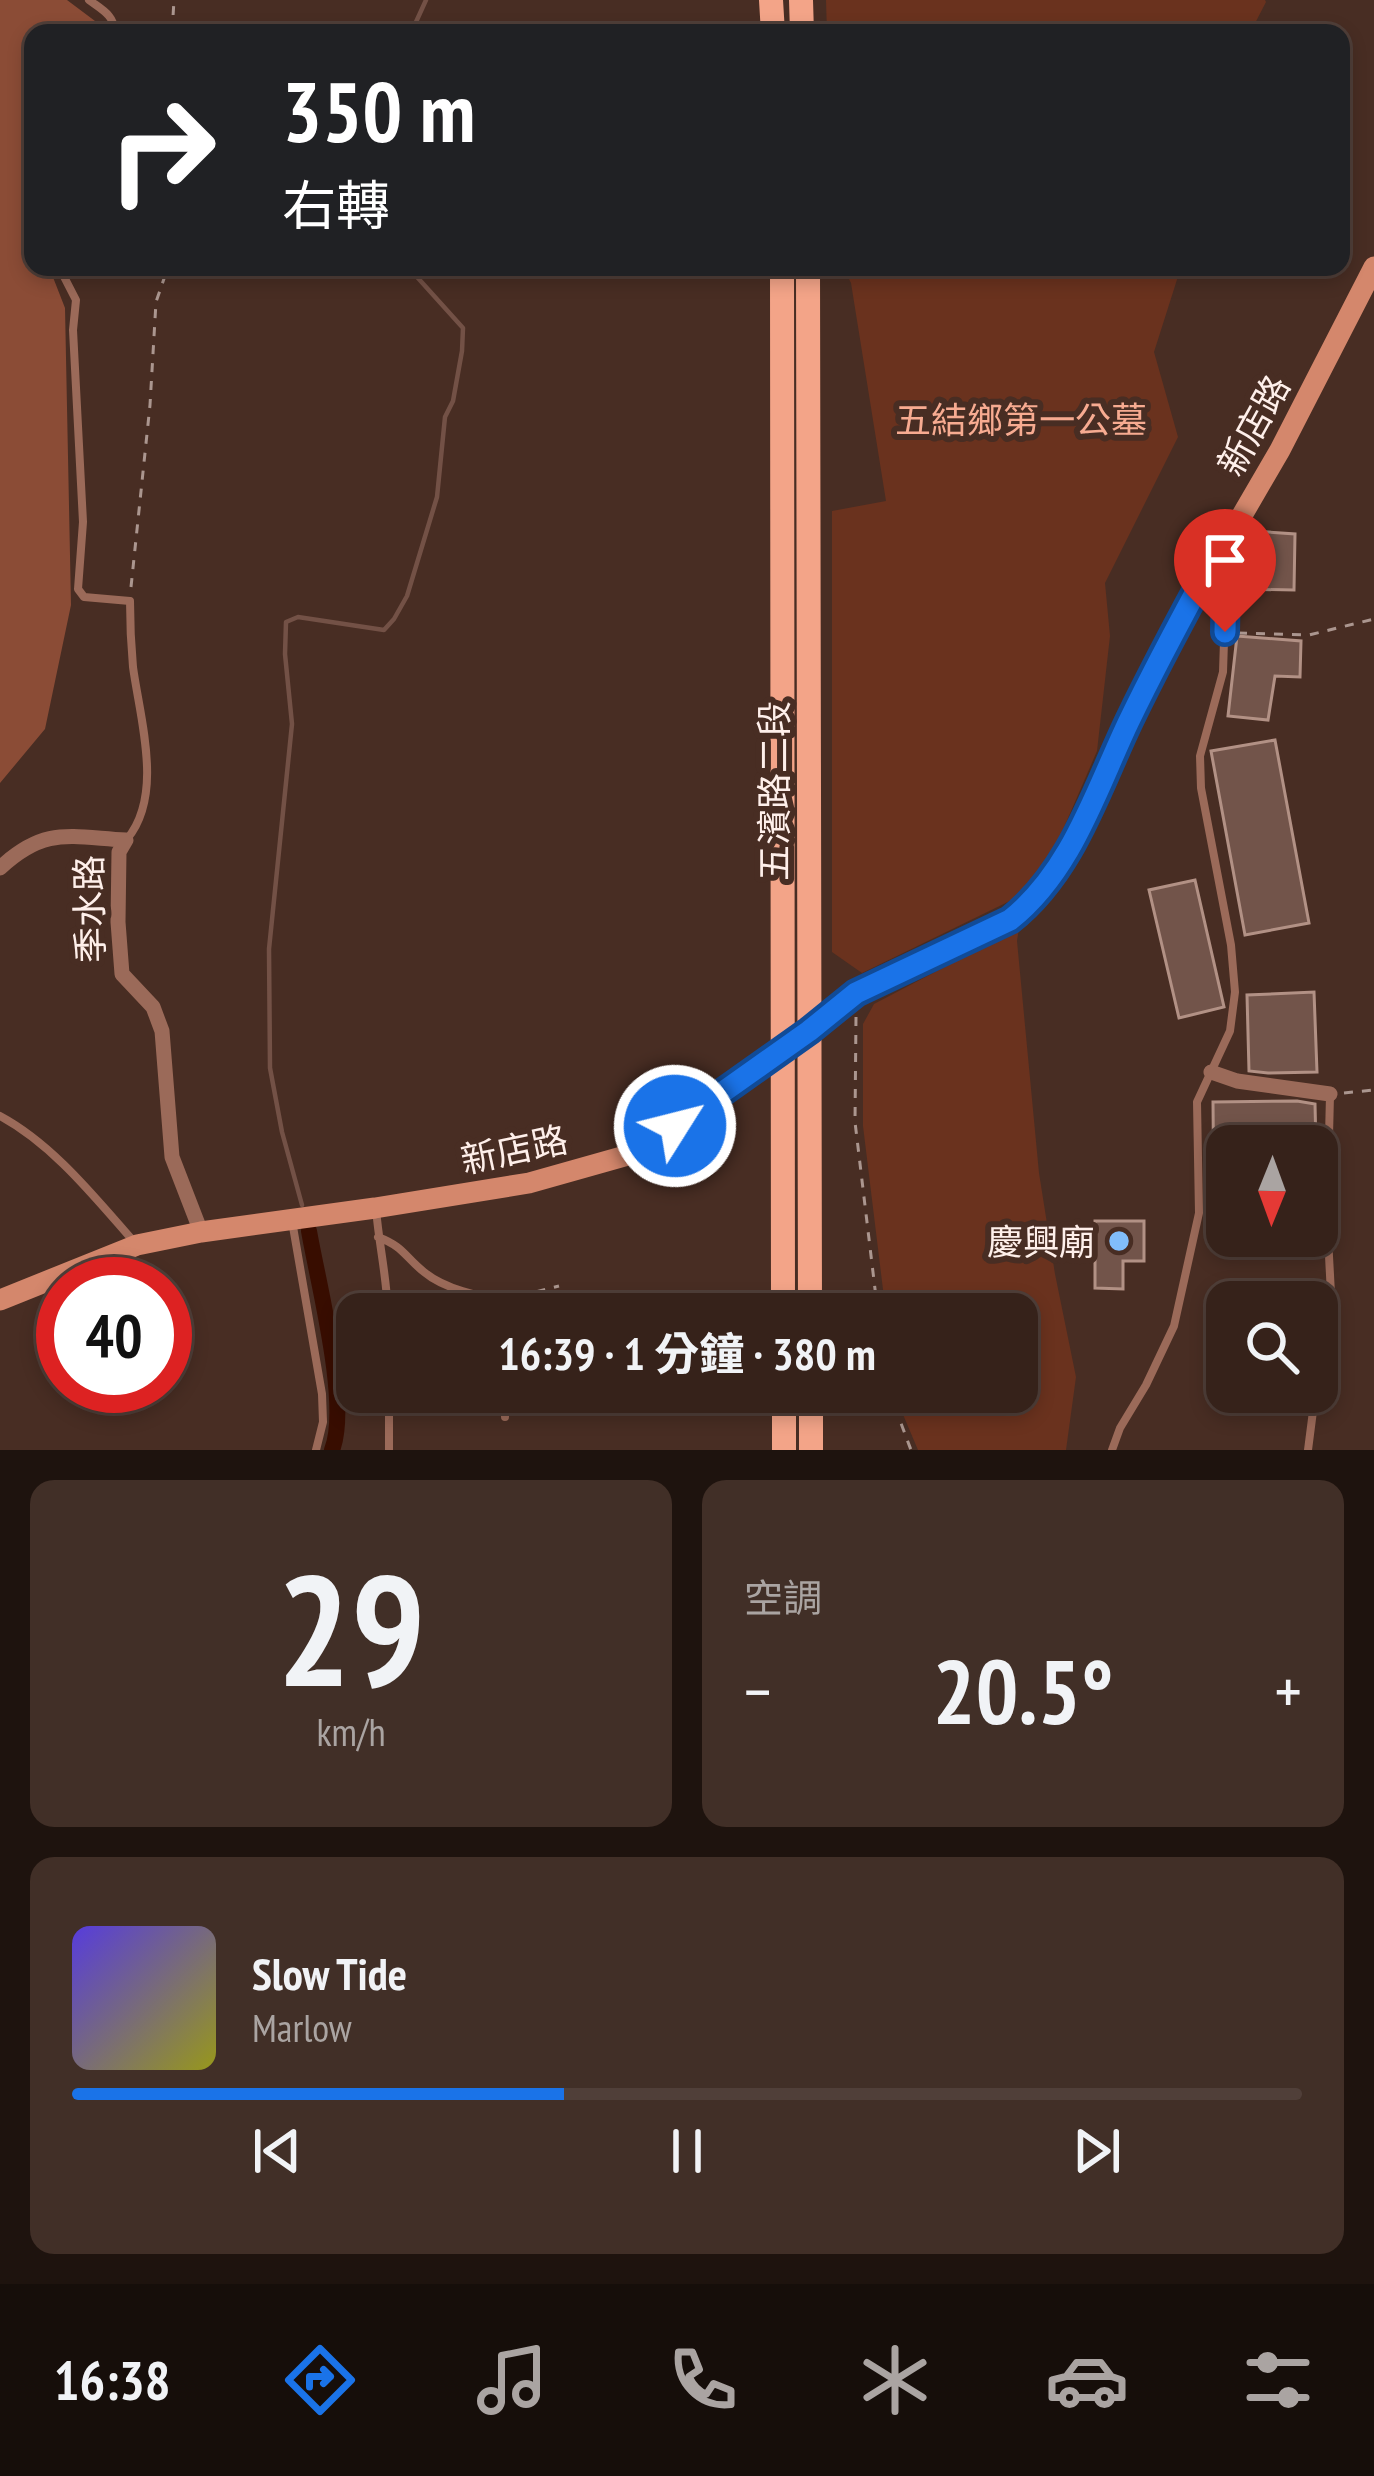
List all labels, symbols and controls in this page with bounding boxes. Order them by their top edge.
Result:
text: 350 m [282,56,475,165]
icon: right [84,72,240,228]
text: 右轉 [282,170,390,240]
street label: 新店路 [1206,366,1300,484]
park label: 五結鄉第一公墓 [895,396,1147,443]
pin [1174,509,1276,632]
icon: arrive [1192,527,1258,593]
street label: 五濱路二段 [750,701,797,881]
street label: 季水路 [65,855,113,963]
position arrow [612,1063,738,1189]
street label: 新店路 [456,1115,572,1183]
north arrow [1206,1125,1338,1257]
map controls [1206,1125,1338,1413]
place label: 慶興廟 [987,1218,1095,1265]
marker: 慶興廟 [1106,1228,1132,1254]
speed limit sign: 40 [36,1257,192,1413]
button: search [1206,1281,1338,1413]
text: 16:39 · 1 分鐘 · 380 m [498,1324,876,1382]
text: 29 [276,1527,426,1729]
text: 空調 [744,1572,822,1623]
text: 20.5° [933,1632,1113,1749]
text: − [744,1648,771,1733]
text: + [1275,1648,1302,1733]
text: km/h [316,1706,386,1757]
text: Slow Tide [252,1944,407,2002]
text: Marlow [252,2002,352,2053]
icon: previous [244,2118,310,2184]
icon: pause [654,2118,720,2184]
icon: next [1064,2118,1130,2184]
icon: directions [278,2338,362,2422]
icon: music [470,2338,554,2422]
icon: phone [661,2338,745,2422]
icon: climate [853,2338,937,2422]
icon: car [1045,2338,1129,2422]
icon: filters [1236,2338,1320,2422]
text: 16:38 [54,2345,171,2415]

